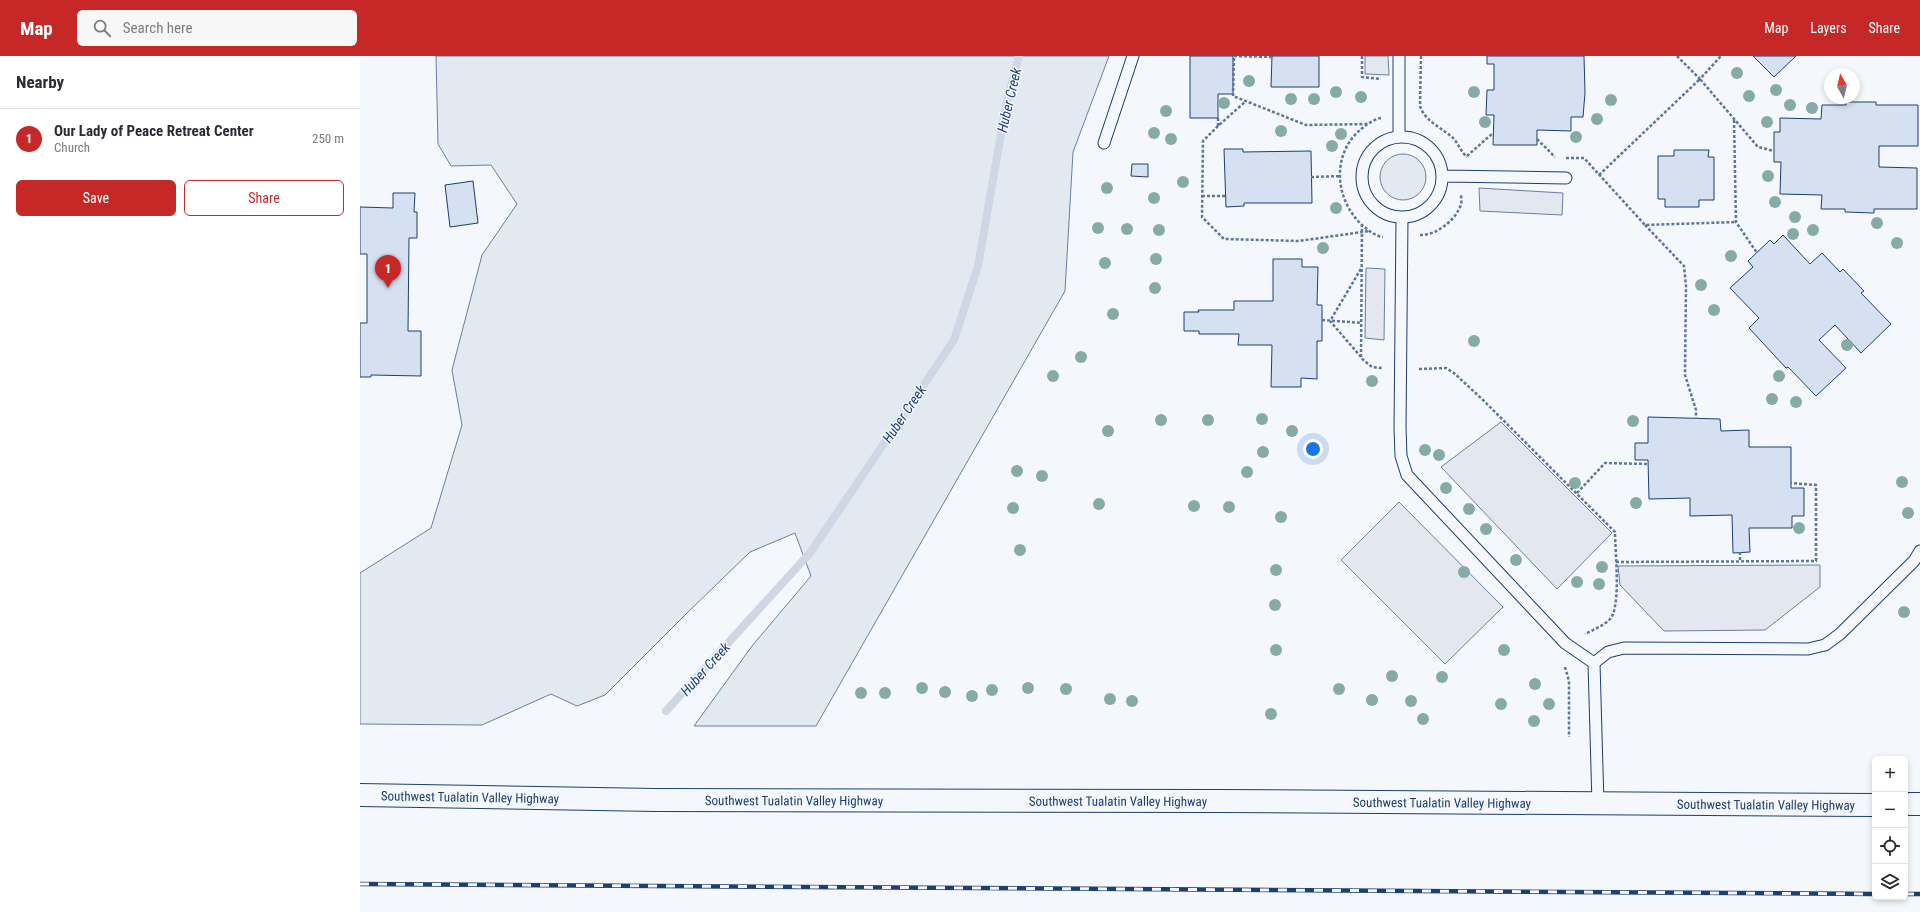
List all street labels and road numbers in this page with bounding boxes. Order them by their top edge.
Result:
street label: Southwest Tualatin Valley Highway [381,788,560,806]
street label: Southwest Tualatin Valley Highway [705,793,884,808]
street label: Southwest Tualatin Valley Highway [1029,794,1208,809]
street label: Southwest Tualatin Valley Highway [1353,795,1532,811]
street label: Southwest Tualatin Valley Highway [1677,797,1856,813]

